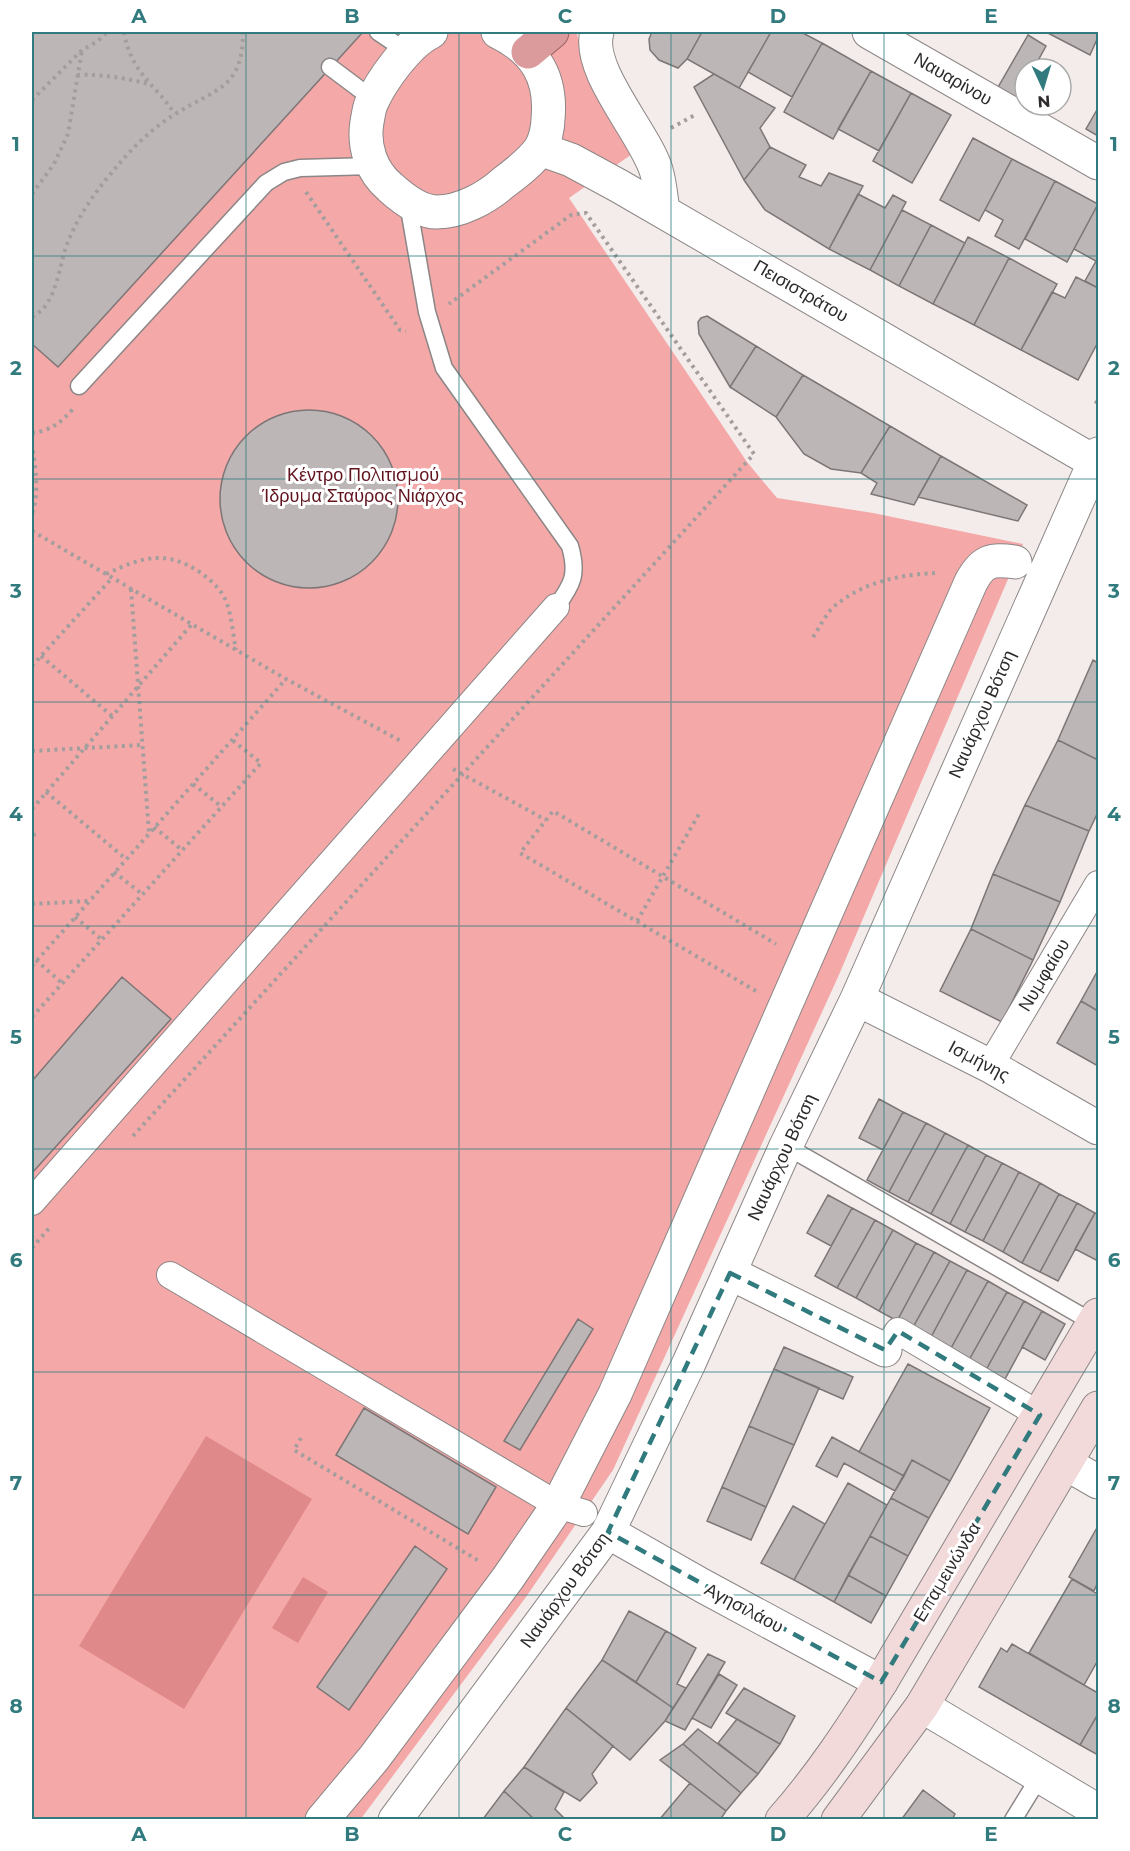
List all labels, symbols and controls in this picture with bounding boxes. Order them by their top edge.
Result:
text: A [130,4,147,28]
text: B [344,4,360,28]
text: C [558,4,573,28]
text: D [770,4,786,28]
text: E [984,4,998,28]
street label: Ναυαρίνου [910,48,996,110]
north arrow [1013,57,1073,117]
text: N [1037,92,1051,111]
text: 1 [12,132,20,156]
text: 1 [1110,132,1118,156]
street label: Πεισιστράτου [750,255,852,327]
text: 2 [10,356,22,380]
text: 2 [1108,356,1120,380]
park label: Κέντρο Πολιτισμού Ίδρυμα Σταύρος Νιάρχος [261,464,464,507]
text: 3 [9,579,22,603]
text: 3 [1107,579,1120,603]
street label: Ναυάρχου Βότση [944,647,1020,781]
text: 4 [9,802,23,826]
text: 4 [1107,802,1121,826]
street label: Νυμφαίου [1014,935,1074,1015]
text: 5 [10,1025,22,1049]
text: 5 [1108,1025,1120,1049]
street label: Ισμήνης [945,1036,1014,1086]
street label: Ναυάρχου Βότση [743,1090,821,1224]
text: 6 [10,1248,23,1272]
text: 6 [1108,1248,1121,1272]
text: 7 [10,1471,22,1495]
text: 7 [1108,1471,1120,1495]
street label: Επαμεινώνδα [909,1518,985,1626]
street label: Ναυάρχου Βότση [516,1528,614,1652]
street label: Αγησιλάου [701,1578,787,1638]
text: 8 [9,1694,23,1718]
text: 8 [1107,1694,1121,1718]
text: A [130,1822,147,1846]
text: B [344,1822,360,1846]
text: C [558,1822,573,1846]
text: D [770,1822,786,1846]
text: E [984,1822,998,1846]

